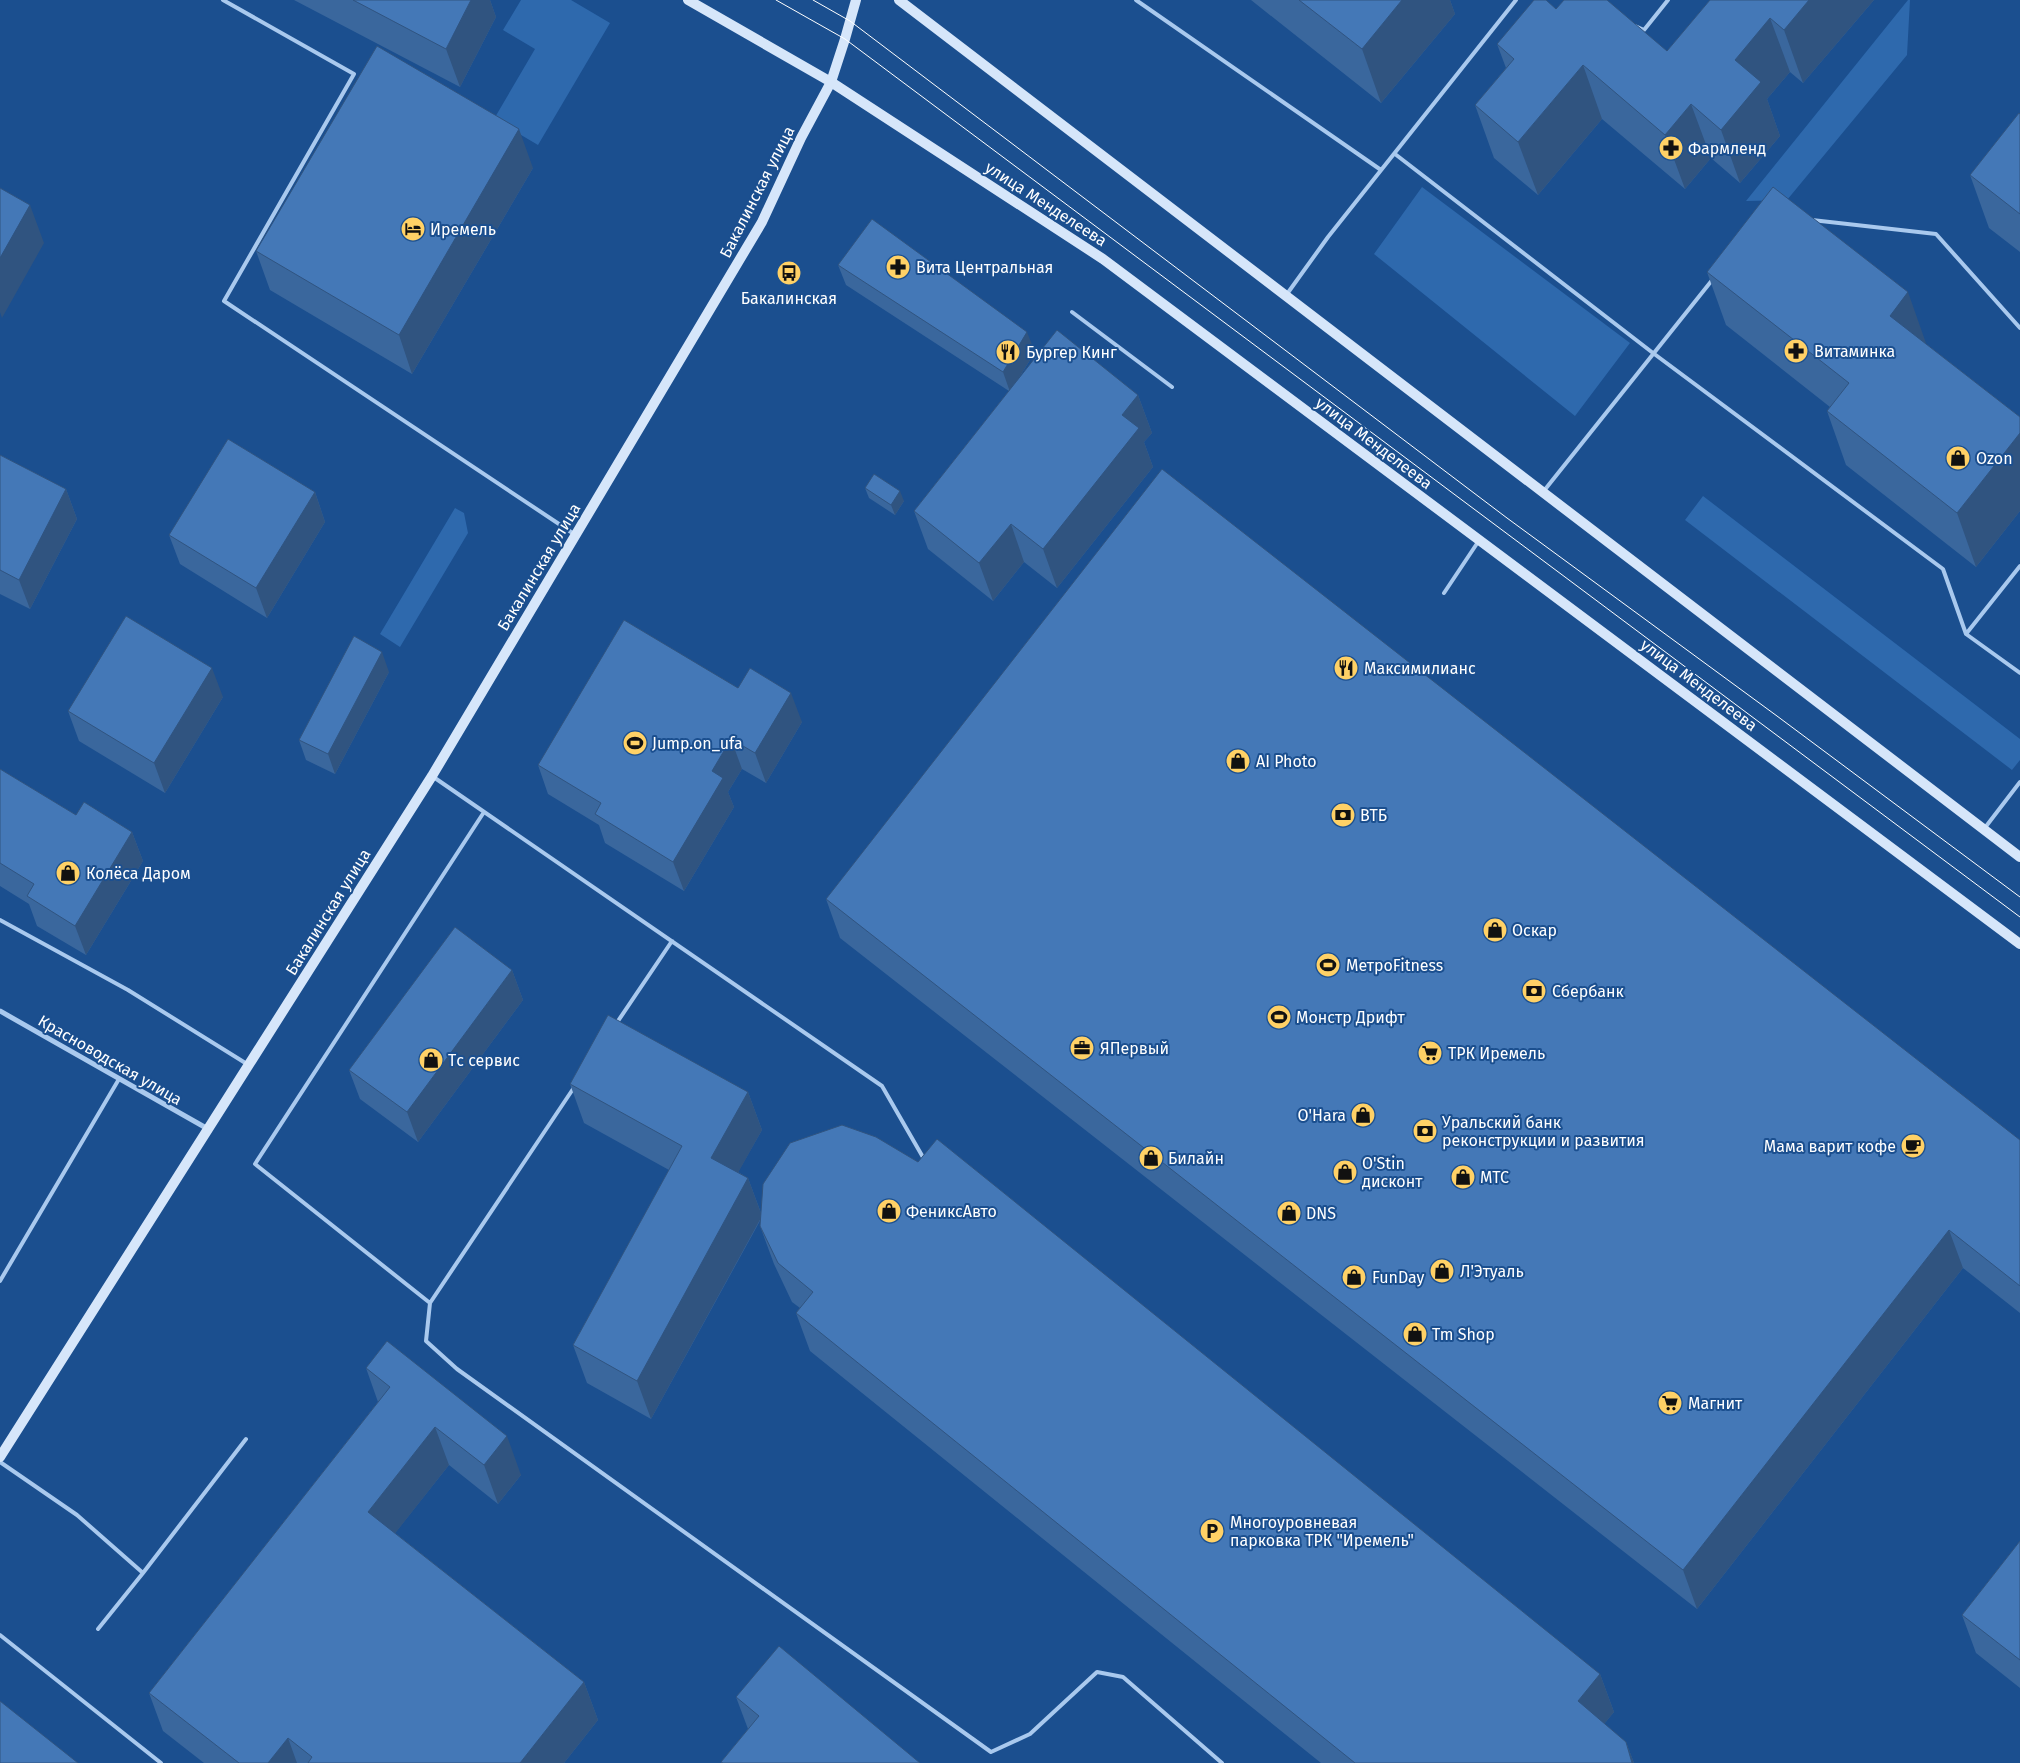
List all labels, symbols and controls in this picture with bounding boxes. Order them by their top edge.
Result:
street label: Бакалинская улица [716,123,798,261]
pharmacy icon: Фармленд [1658,135,1684,161]
place label: Фармленд [1688,139,1766,158]
street label: улица Менделеева [982,158,1110,250]
hotel icon: Иремель [400,216,426,242]
place label: Иремель [430,220,496,239]
pharmacy icon: Вита Центральная [885,254,911,280]
place label: Вита Центральная [916,258,1053,277]
bus stop icon: Бакалинская [776,260,802,286]
place label: Бакалинская [741,289,837,308]
pharmacy icon: Витаминка [1783,338,1809,364]
restaurant icon: Бургер Кинг [995,339,1021,365]
place label: Витаминка [1814,342,1895,361]
place label: Бургер Кинг [1026,343,1117,362]
street label: улица Менделеева [1312,393,1436,493]
shop icon: Ozon [1945,445,1971,471]
place label: Ozon [1976,449,2013,468]
street label: Бакалинская улица [493,500,585,634]
street label: улица Менделеева [1637,635,1761,735]
restaurant icon: Максимилианс [1333,655,1359,681]
place label: Максимилианс [1364,659,1476,678]
sports icon: Jump.on_ufa [622,730,648,756]
place label: Jump.on_ufa [652,734,743,753]
shop icon: AI Photo [1225,748,1251,774]
place label: AI Photo [1256,752,1317,771]
bank icon: ВТБ [1330,802,1356,828]
place label: ВТБ [1360,806,1387,825]
street label: Бакалинская улица [281,845,375,979]
shop icon: Колёса Даром [55,860,81,886]
place label: Колёса Даром [86,864,191,883]
shop icon: Оскар [1482,917,1508,943]
place label: Оскар [1512,921,1557,940]
sports icon: МетроFitness [1315,952,1341,978]
place label: МетроFitness [1346,956,1443,975]
bank icon: Сбербанк [1521,978,1547,1004]
place label: Сбербанк [1552,982,1624,1001]
sports icon: Монстр Дрифт [1266,1004,1292,1030]
place label: Монстр Дрифт [1296,1008,1405,1027]
street label: Красноводская улица [35,1011,185,1109]
office icon: ЯПервый [1069,1035,1095,1061]
place label: ЯПервый [1100,1039,1169,1058]
supermarket icon: ТРК Иремель [1417,1040,1443,1066]
place label: ТРК Иремель [1448,1044,1545,1063]
shop icon: Тc сервис [418,1047,444,1073]
place label: Тc сервис [448,1051,520,1070]
shop icon: O'Hara [1350,1102,1376,1128]
place label: O'Hara [1298,1106,1346,1125]
place label: Уральский банк реконструкции и развития [1442,1113,1645,1150]
bank icon: Уральский банк реконструкции и развития [1412,1118,1438,1144]
cafe icon: Мама варит кофе [1900,1133,1926,1159]
place label: Мама варит кофе [1764,1137,1896,1156]
shop icon: Билайн [1138,1145,1164,1171]
place label: Билайн [1168,1149,1224,1168]
place label: O'Stin дисконт [1362,1154,1423,1191]
shop icon: O'Stin дисконт [1332,1159,1358,1185]
shop icon: МТС [1450,1164,1476,1190]
place label: МТС [1480,1168,1509,1187]
shop icon: ФениксАвто [876,1198,902,1224]
shop icon: DNS [1276,1200,1302,1226]
place label: ФениксАвто [906,1202,997,1221]
place label: DNS [1306,1204,1336,1223]
shop icon: Л'Этуаль [1429,1258,1455,1284]
place label: Л'Этуаль [1460,1262,1524,1281]
shop icon: FunDay [1341,1264,1367,1290]
place label: FunDay [1372,1268,1425,1287]
shop icon: Tm Shop [1402,1321,1428,1347]
place label: Tm Shop [1432,1325,1495,1344]
supermarket icon: Магнит [1657,1390,1683,1416]
place label: Магнит [1688,1394,1743,1413]
place label: Многоуровневая парковка ТРК "Иремель" [1230,1513,1414,1550]
parking icon: Многоуровневая парковка ТРК "Иремель" [1199,1518,1225,1544]

